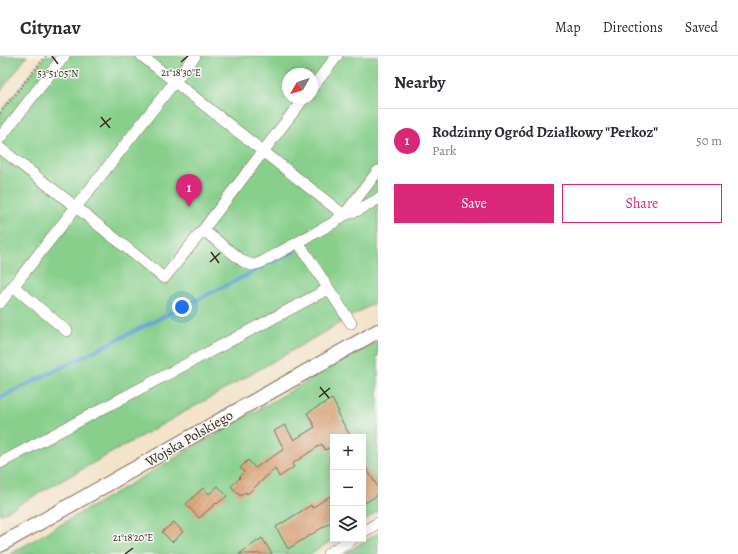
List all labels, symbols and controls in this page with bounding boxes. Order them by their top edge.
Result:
text: Citynav [20,15,81,41]
text: Map [555,18,581,37]
text: Directions [603,18,663,37]
text: Saved [685,18,718,37]
text: 21°18'30"E [161,66,201,79]
text: 53°51'05"N [38,67,78,80]
north arrow [282,68,318,104]
text: Nearby [394,71,445,94]
text: Rodzinny Ogród Działkowy "Perkoz" [432,122,658,142]
text: 1 [405,132,409,149]
text: 50 m [696,132,722,149]
text: Park [432,142,456,159]
pin: 1 [176,174,202,207]
button: Save [394,184,554,223]
button: Share [562,184,722,223]
your location [172,297,192,317]
street label: Wojska Polskiego [141,406,237,472]
map controls [330,434,366,542]
button: + [330,434,366,470]
button: − [330,470,366,506]
button: layers [330,506,366,542]
text: 21°18'20"E [113,531,153,544]

